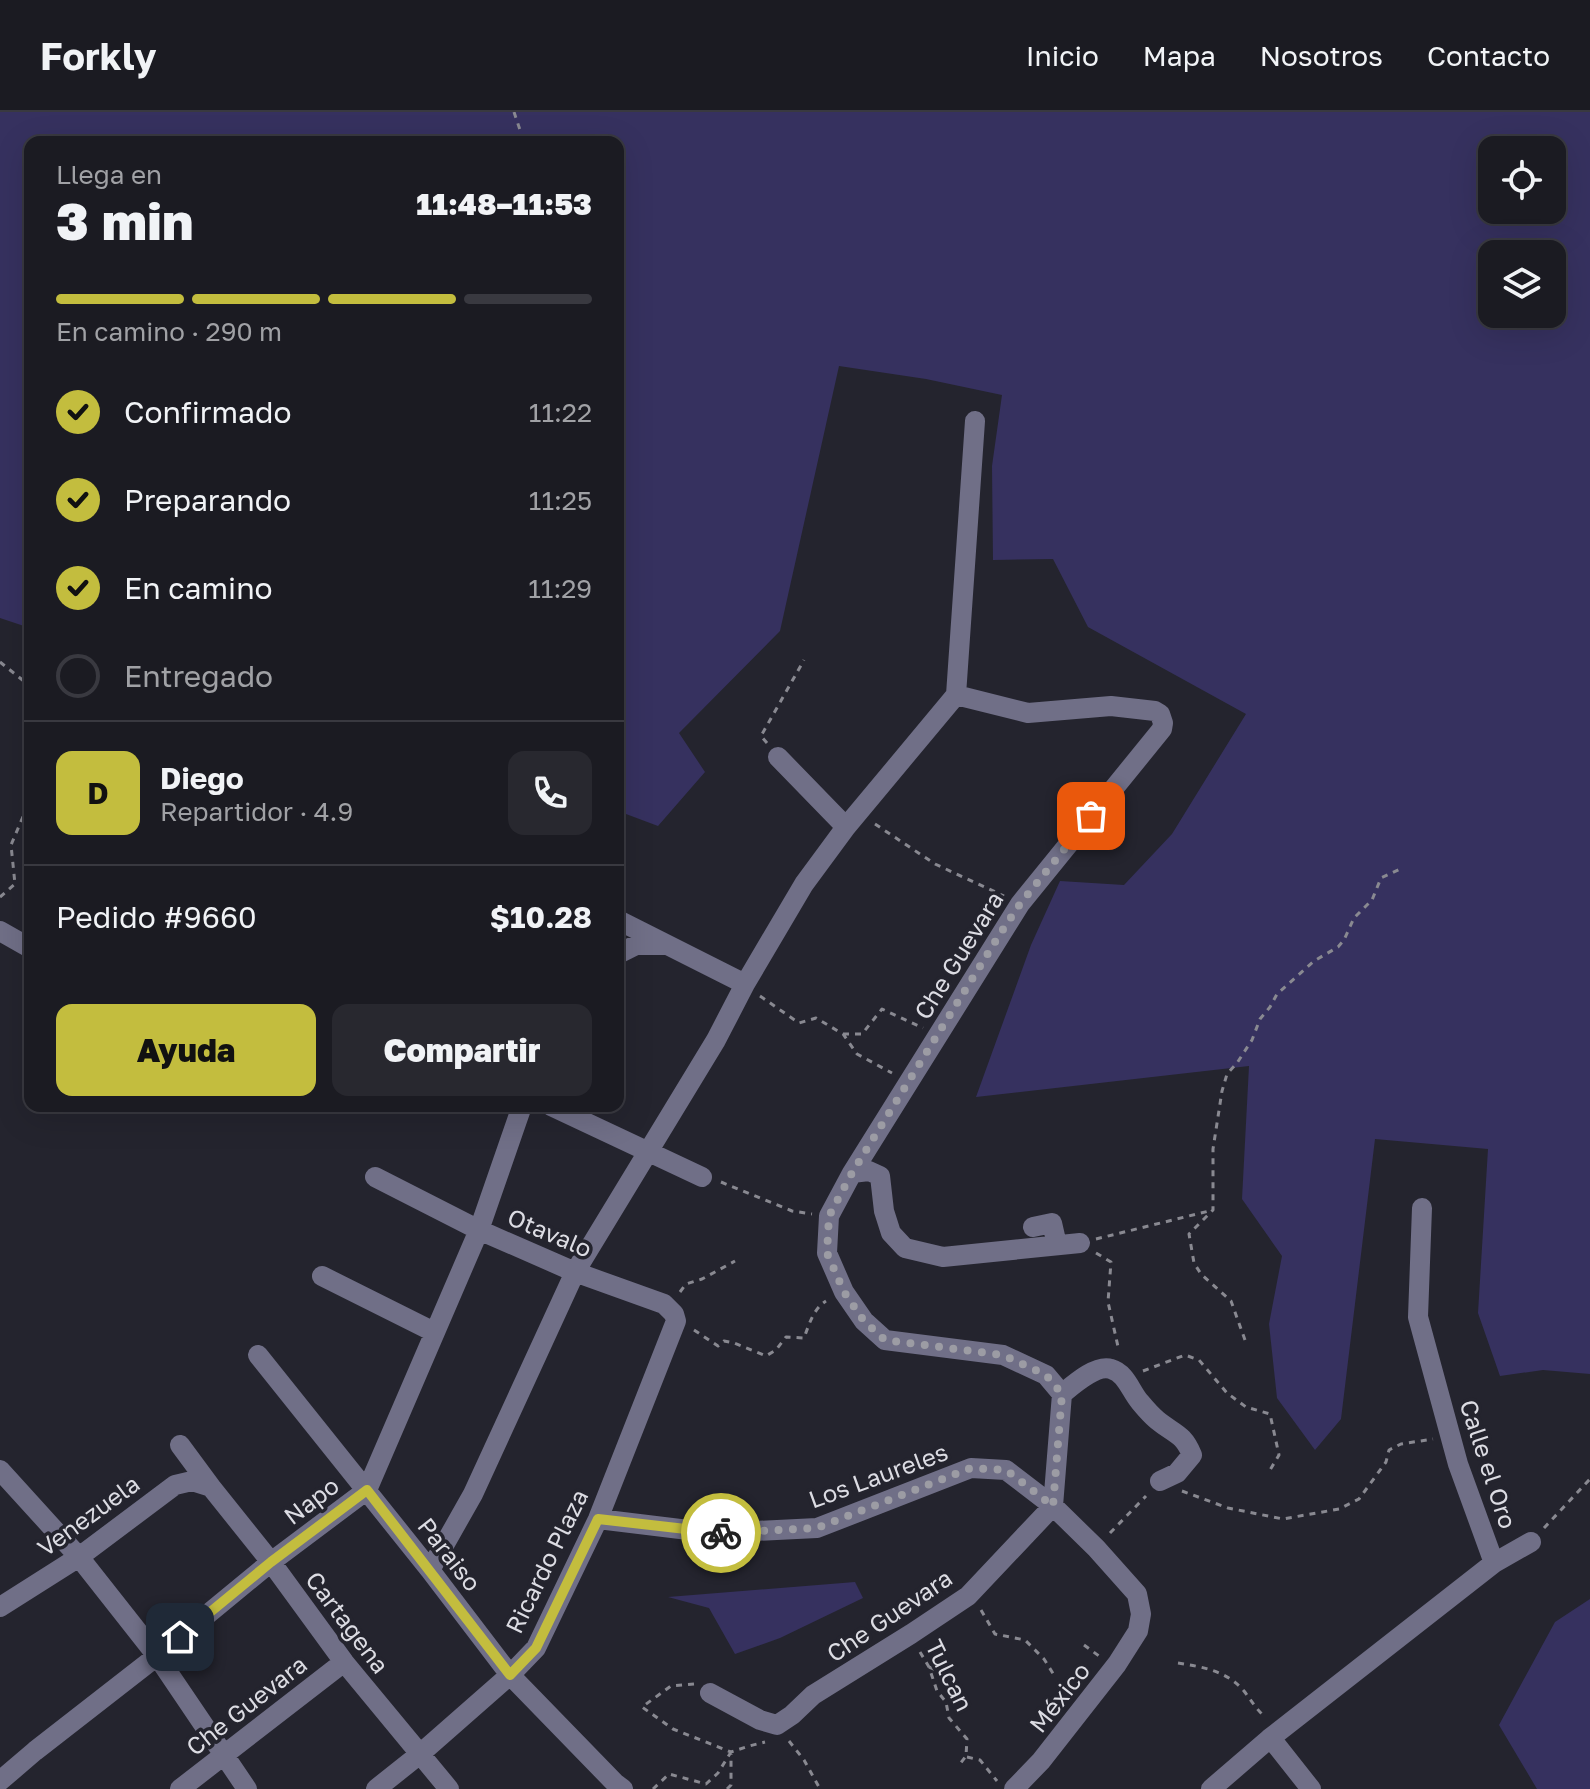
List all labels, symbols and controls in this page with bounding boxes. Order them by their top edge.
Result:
text: Forkly [40,33,157,78]
text: Inicio [1026,39,1099,72]
text: Mapa [1143,39,1216,72]
text: Nosotros [1260,39,1383,72]
text: Contacto [1427,39,1550,72]
map controls [1478,136,1566,328]
button: locate [1478,136,1566,224]
text: Llega en [56,159,162,190]
text: 11:48–11:53 [416,186,592,222]
text: 3 min [56,189,193,251]
button: layers [1478,240,1566,328]
text: En camino · 290 m [56,316,282,347]
icon: check [56,390,100,434]
text: Confirmado [124,394,292,430]
text: 11:22 [529,397,592,428]
icon: check [56,478,100,522]
text: Preparando [124,482,291,518]
text: 11:25 [529,485,592,516]
icon: check [56,566,100,610]
text: En camino [124,570,273,606]
text: 11:29 [528,573,592,604]
text: Entregado [124,658,273,694]
button: phone [508,751,592,835]
text: Diego [160,760,244,796]
text: D [87,775,109,811]
pin [1057,782,1125,850]
icon: bag [1069,794,1113,838]
text: Repartidor · 4.9 [160,796,353,827]
street label: Che Guevara [907,886,1009,1024]
text: Pedido #9660 [56,899,257,935]
text: $10.28 [490,899,592,935]
button: Ayuda [56,1004,316,1096]
button: Compartir [332,1004,592,1096]
street label: Otavalo [504,1201,596,1263]
street label: Calle el Oro [1455,1396,1523,1532]
street label: Los Laureles [805,1436,951,1514]
street label: Venezuela [31,1468,145,1562]
street label: Napo [278,1470,344,1530]
street label: Ricardo Plaza [499,1484,593,1638]
courier [681,1493,761,1573]
street label: Paraiso [412,1511,488,1597]
icon: bike [699,1511,743,1555]
street label: Che Guevara [821,1562,957,1668]
street label: Cartagena [300,1565,396,1679]
pin [146,1603,214,1671]
icon: home [158,1615,202,1659]
street label: Tulcan [920,1634,980,1716]
street label: Che Guevara [180,1649,312,1761]
street label: México [1023,1656,1095,1738]

